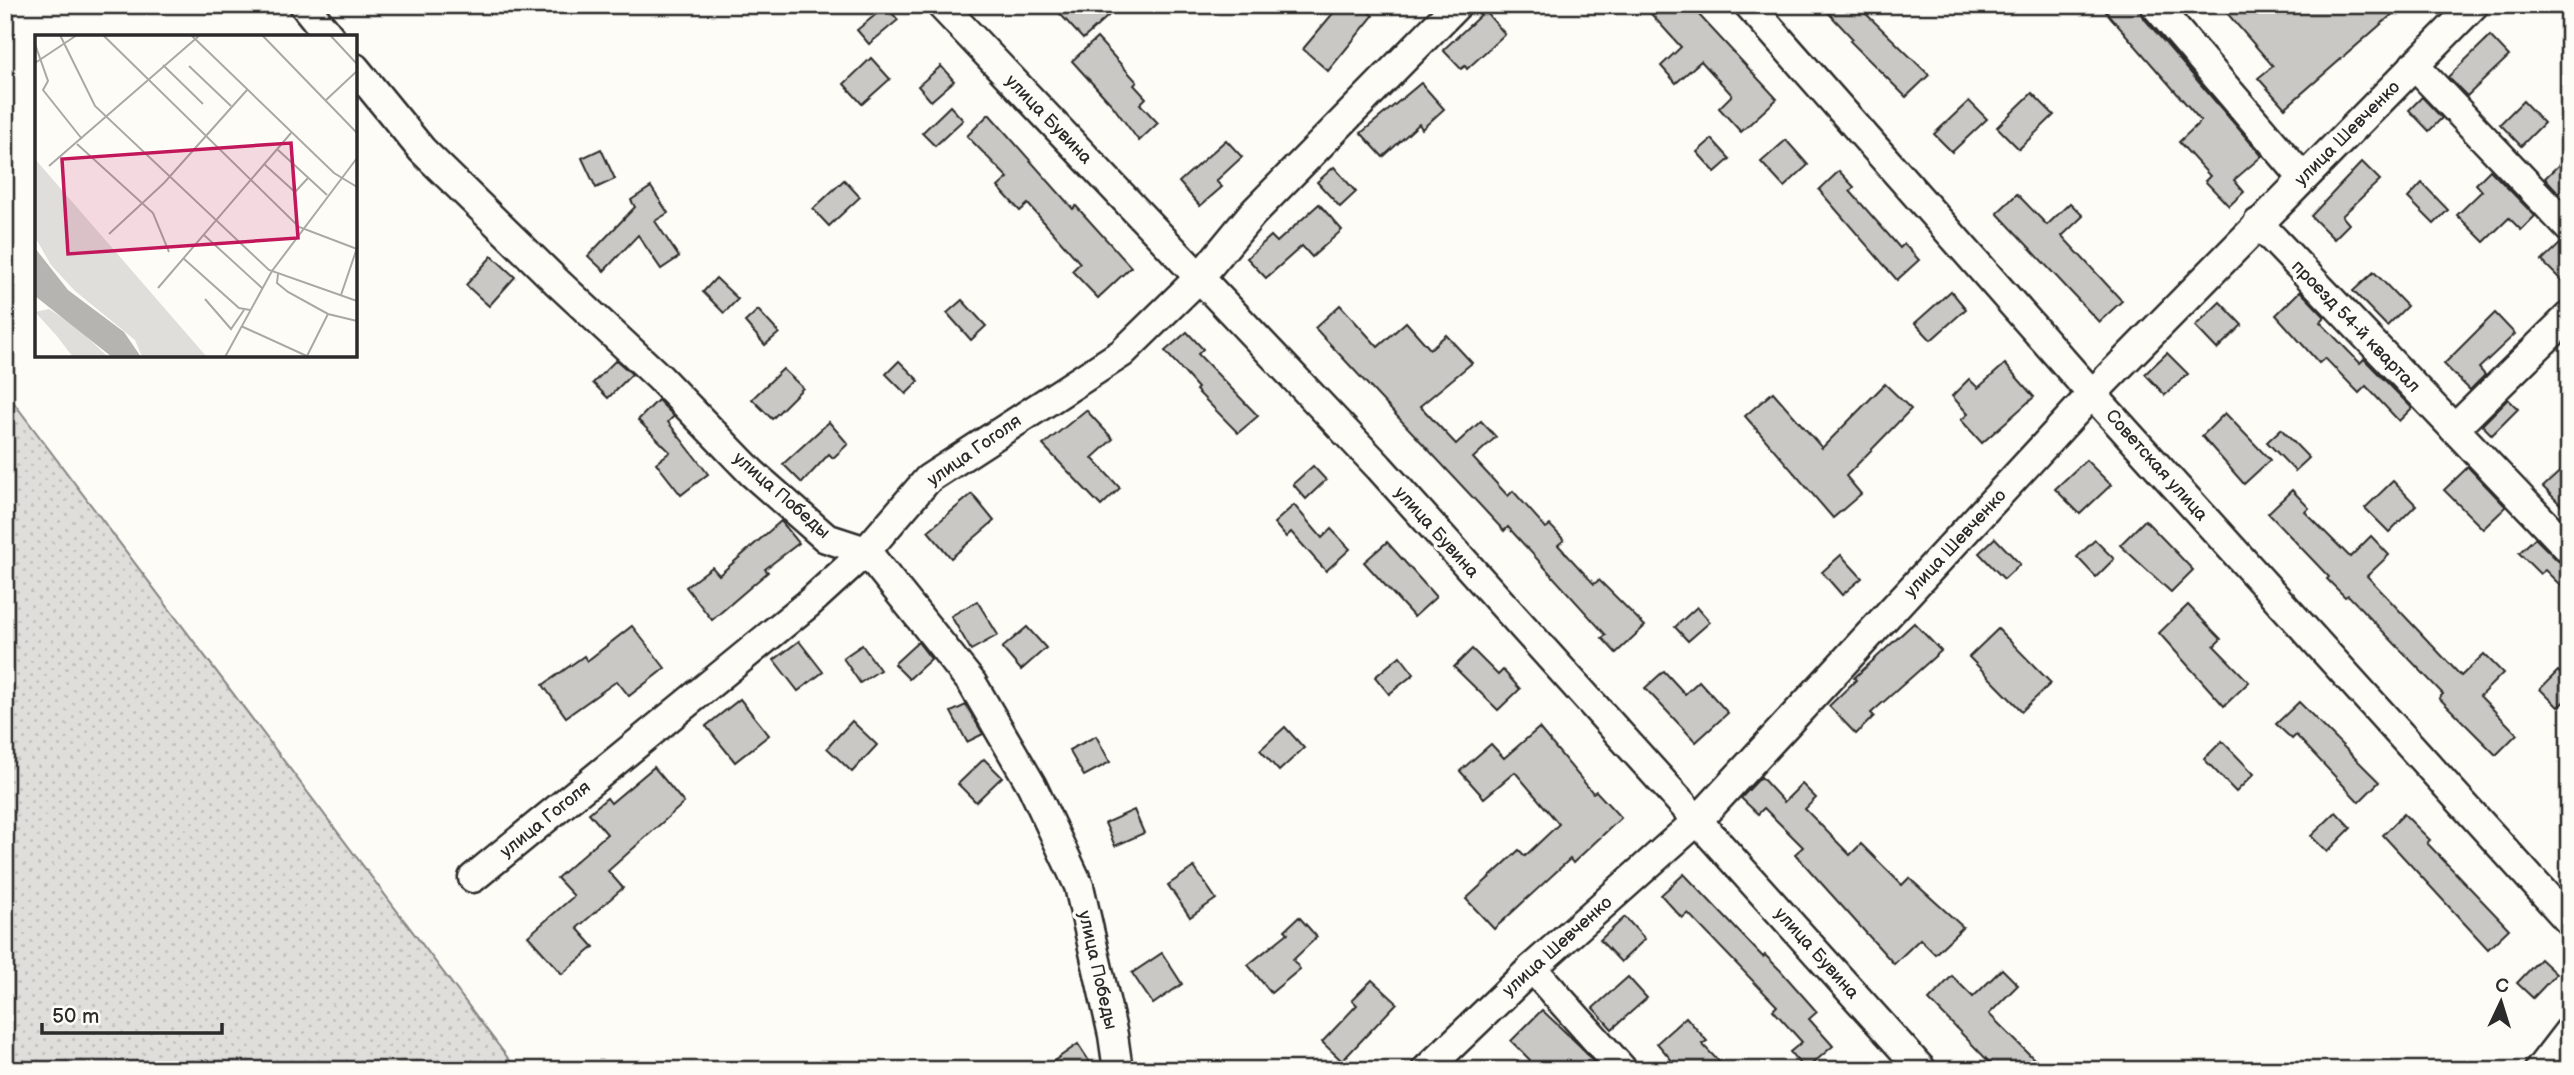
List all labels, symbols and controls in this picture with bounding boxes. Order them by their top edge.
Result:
inset map [35,35,357,357]
street label: улица Бувина [1001,70,1097,169]
street label: улица Шевченко [2291,77,2404,190]
street label: проезд 54-й квартал [2287,256,2424,397]
street label: Советская улица [2101,405,2212,526]
street label: улица Гоголя [923,410,1025,491]
street label: улица Победы [729,448,834,543]
street label: улица Бувина [1390,482,1483,583]
street label: улица Шевченко [1900,485,2011,602]
street label: улица Гоголя [496,777,595,862]
street label: улица Шевченко [1498,892,1616,1001]
street label: улица Бувина [1770,903,1863,1004]
street label: улица Победы [1074,909,1121,1032]
north arrow [2466,967,2536,1036]
text: С [2495,975,2509,998]
scale bar [42,991,222,1035]
text: 50 m [52,1004,99,1029]

